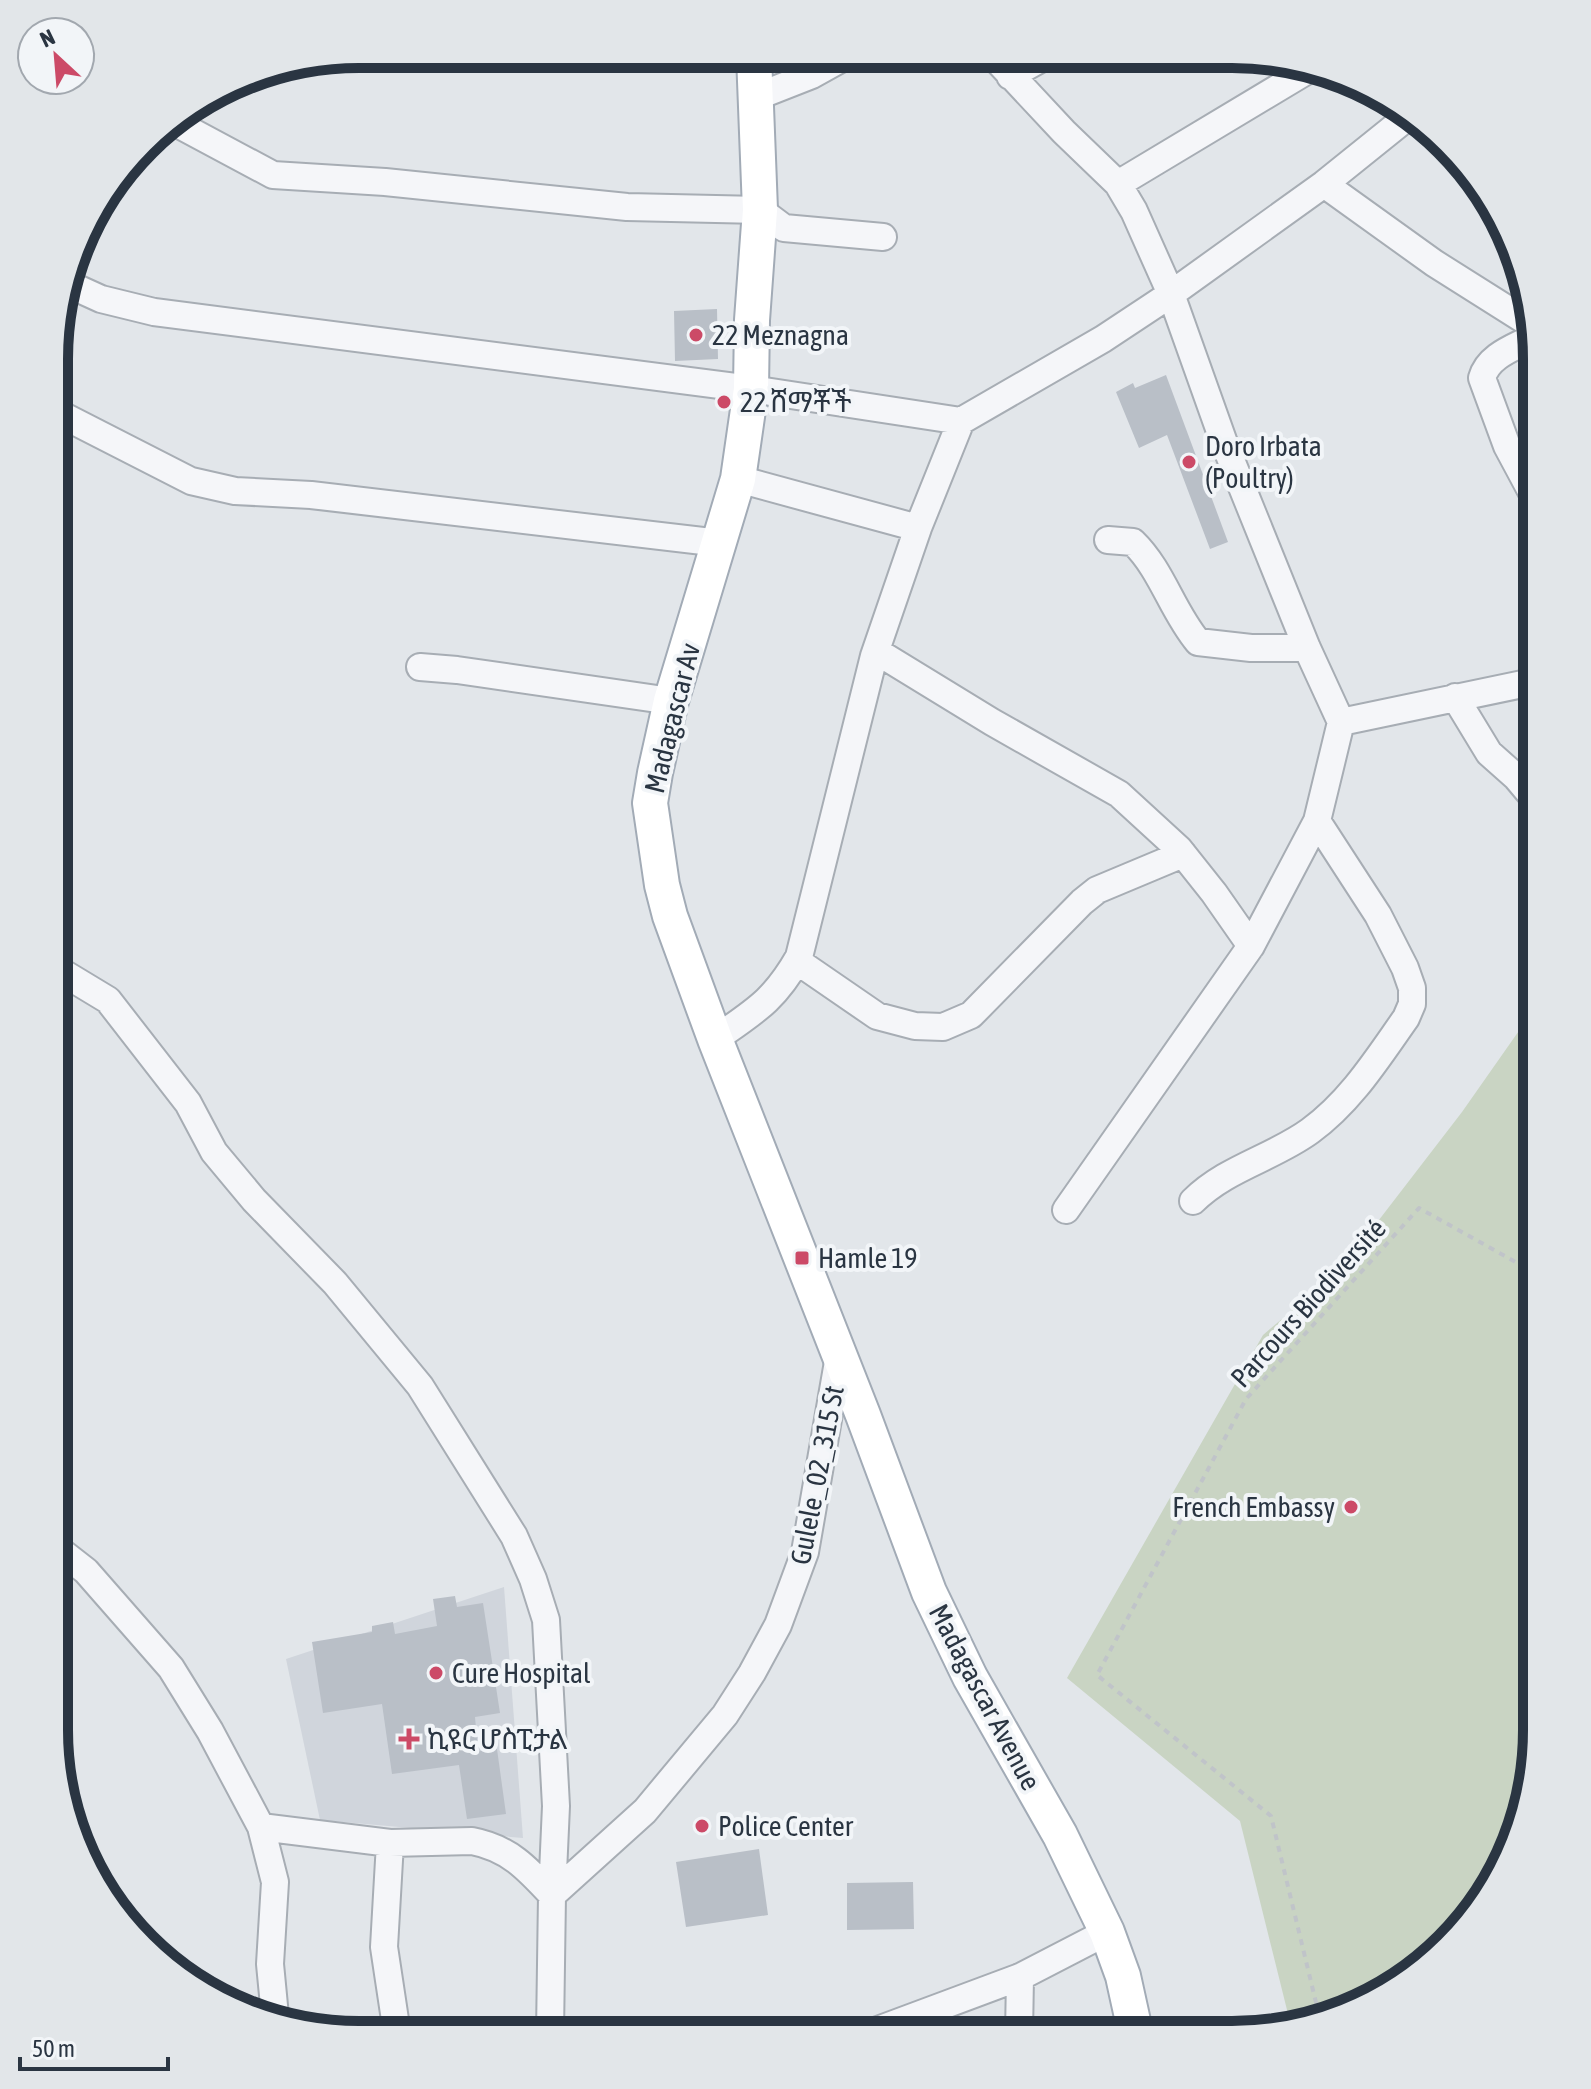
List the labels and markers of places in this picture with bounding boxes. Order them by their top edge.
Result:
place label: 22 Meznagna [712,319,849,351]
marker: 22 Meznagna [687,326,705,344]
place label: 22 ሸማቾች [740,386,852,418]
marker: 22 ሸማቾች [715,393,733,411]
place label: Doro Irbata (Poultry) [1205,430,1322,494]
marker: Doro Irbata (Poultry) [1180,453,1198,471]
place label: Hamle 19 [818,1242,917,1274]
marker: Hamle 19 [793,1249,811,1267]
place label: French Embassy [1172,1491,1335,1523]
marker: French Embassy [1342,1498,1360,1516]
place label: Cure Hospital [452,1657,591,1689]
marker: Cure Hospital [427,1664,445,1682]
place label: ኪዩር ሆስፒታል [427,1723,568,1755]
marker: ኪዩር ሆስፒታል [398,1728,420,1750]
place label: Police Center [718,1810,854,1842]
marker: Police Center [693,1817,711,1835]

